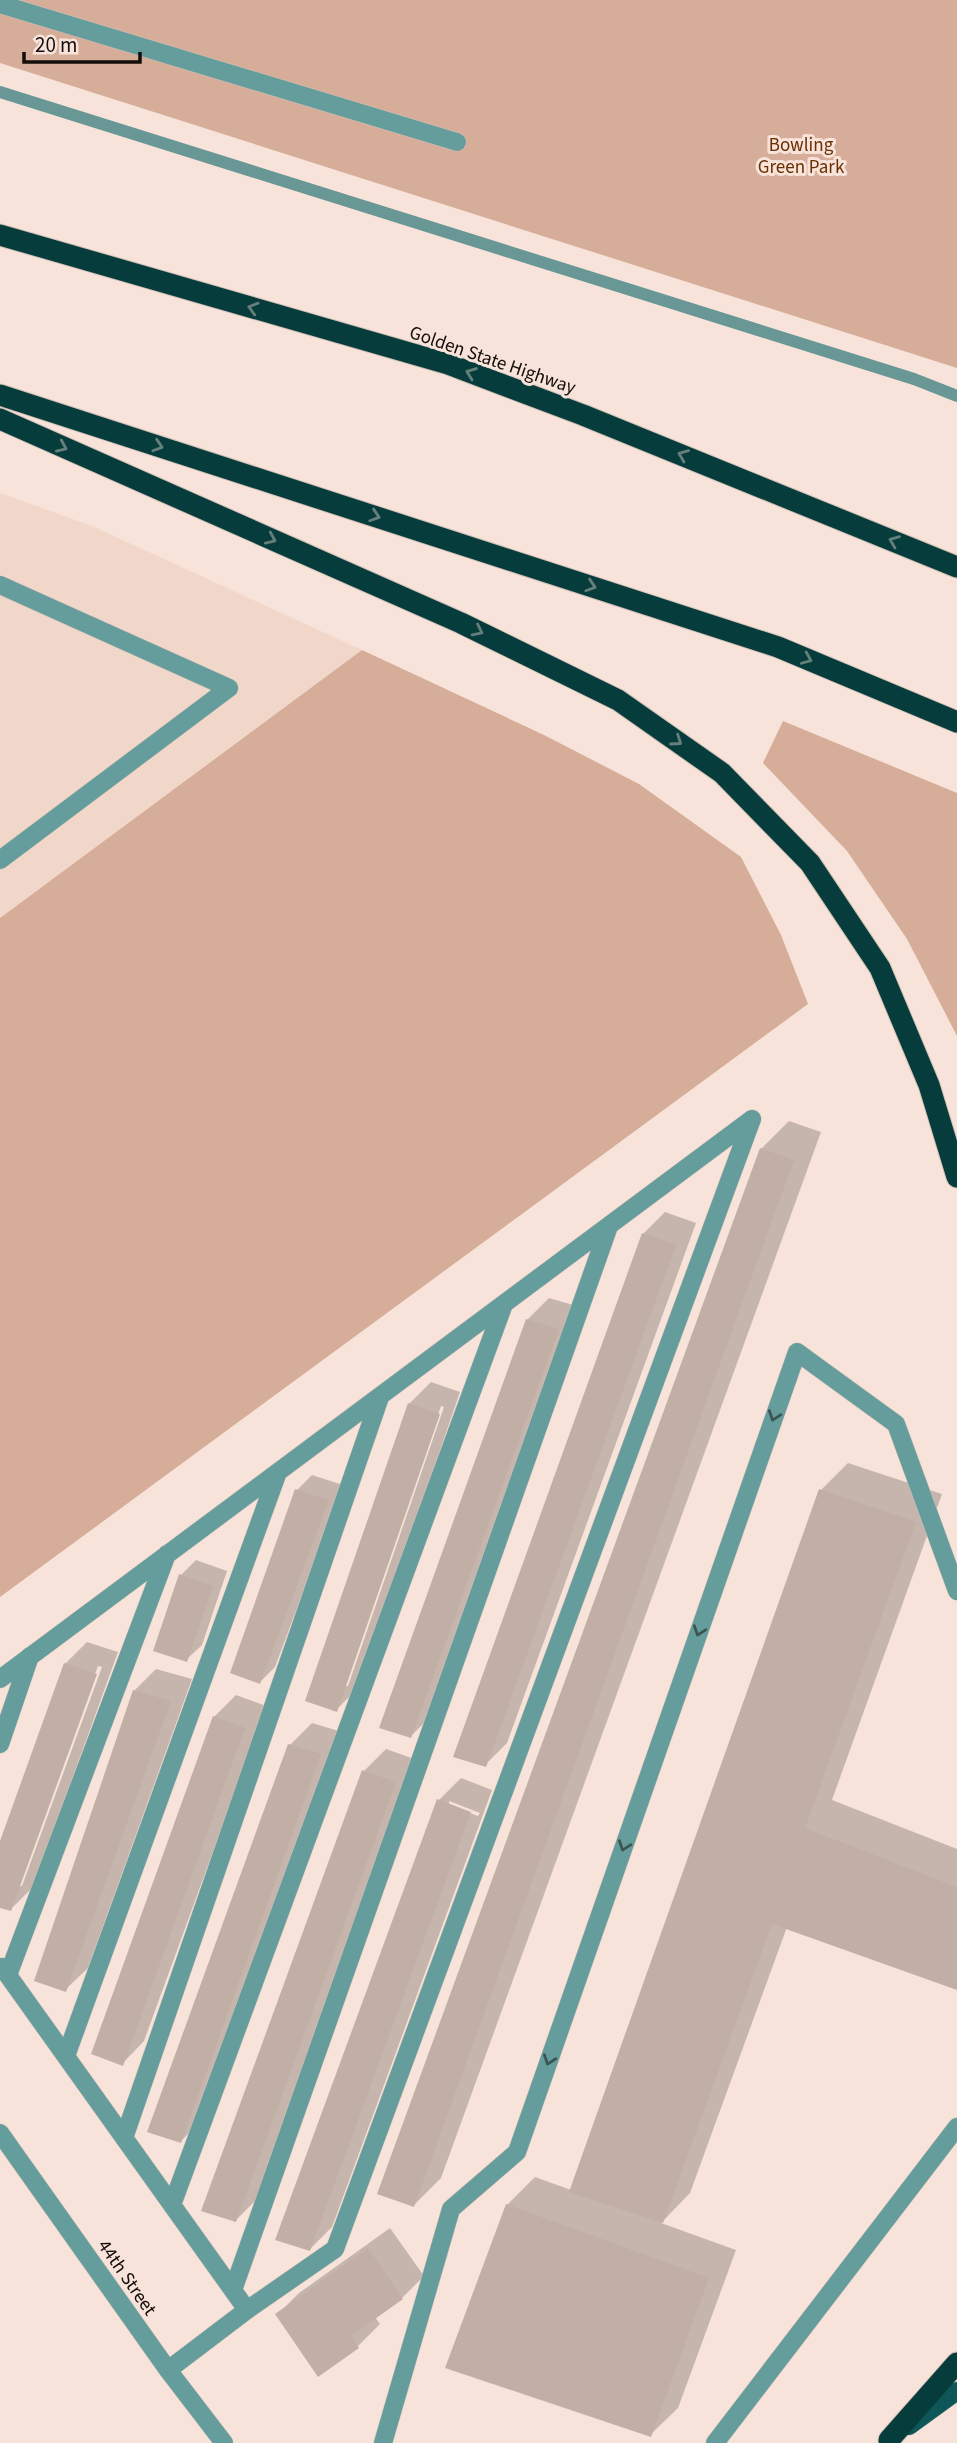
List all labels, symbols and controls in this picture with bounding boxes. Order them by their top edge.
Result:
scale bar [24,21,140,65]
text: 20 m [35,30,77,60]
park label: Bowling Green Park [758,132,845,181]
one-way arrow [248,301,260,316]
street label: Golden State Highway [406,319,579,402]
one-way arrow [466,367,478,381]
one-way arrow [152,438,164,452]
one-way arrow [55,439,68,453]
one-way arrow [678,450,690,464]
one-way arrow [368,508,380,522]
one-way arrow [263,531,276,545]
one-way arrow [888,536,900,550]
one-way arrow [584,578,597,592]
one-way arrow [471,623,483,637]
one-way arrow [799,651,812,665]
one-way arrow [669,733,682,745]
one-way arrow [768,1410,782,1422]
one-way arrow [693,1624,707,1636]
one-way arrow [618,1839,632,1851]
one-way arrow [543,2054,557,2066]
street label: 44th Street [91,2234,163,2322]

